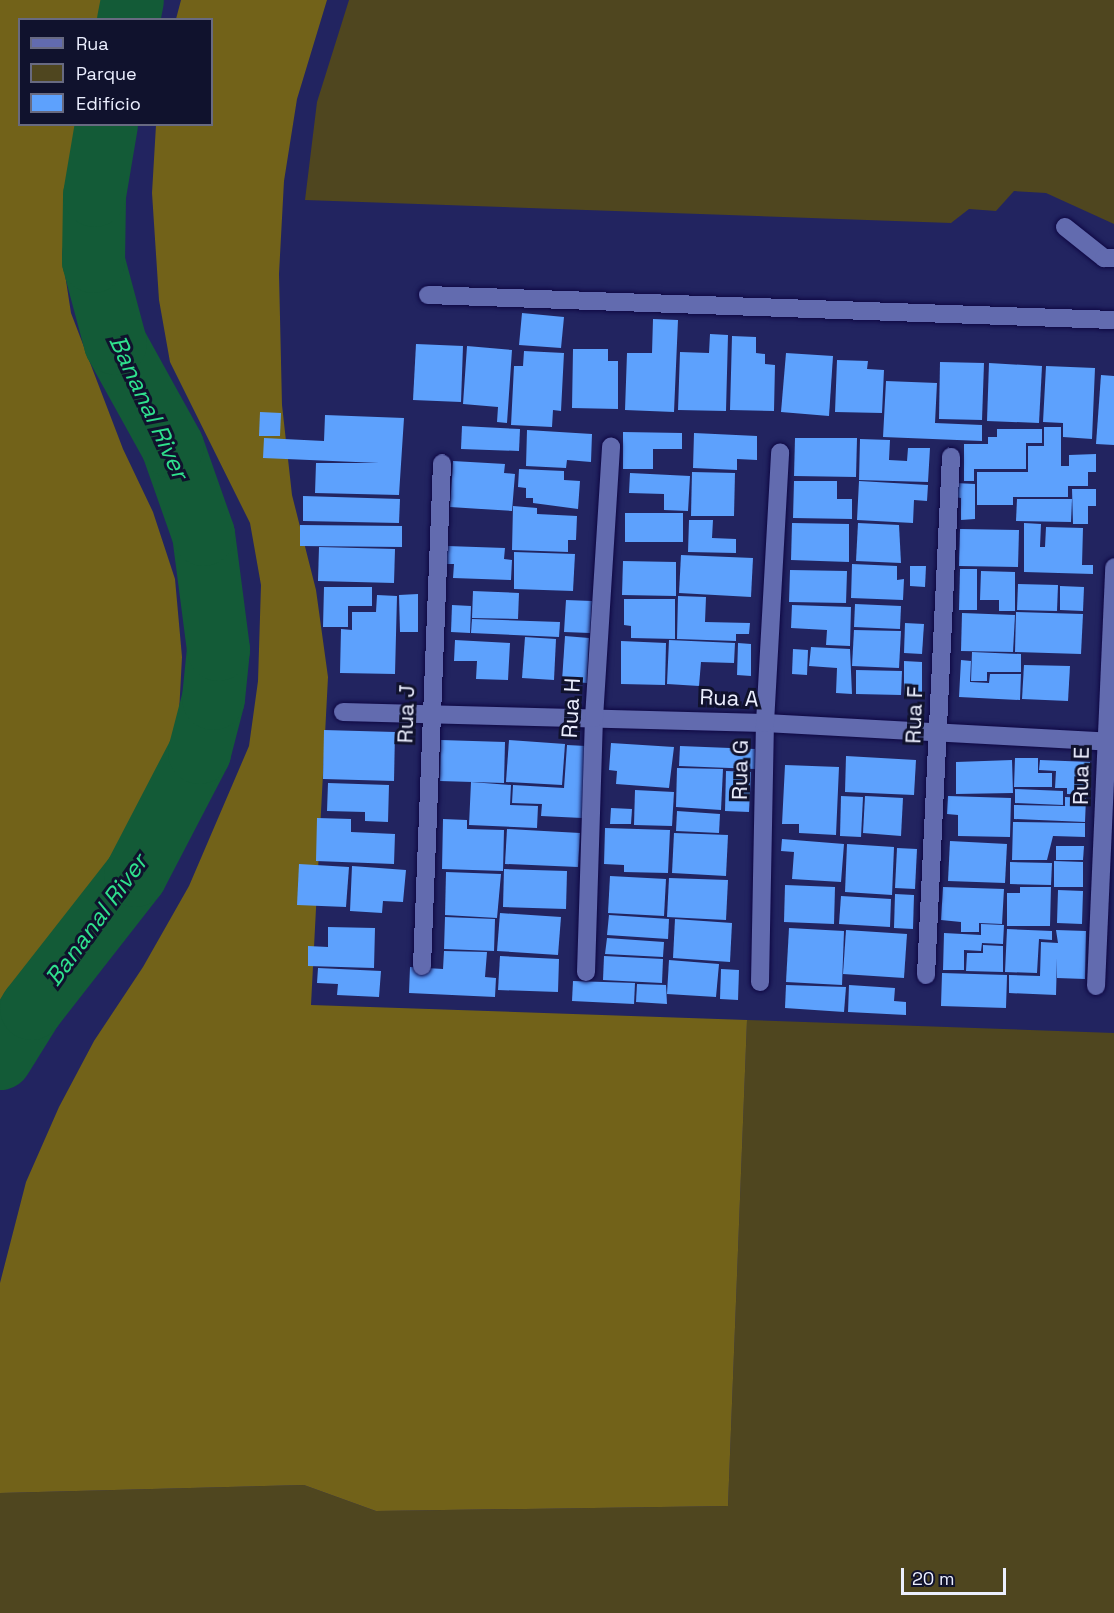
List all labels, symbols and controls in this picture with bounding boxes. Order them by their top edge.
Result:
legend [18,18,213,126]
text: Rua [76,32,109,55]
text: Parque [76,62,137,85]
text: Edifício [76,92,141,115]
water label: Bananal River [103,330,195,484]
street label: Rua H [556,677,586,739]
street label: Rua J [392,684,420,744]
street label: Rua A [699,684,759,712]
street label: Rua F [900,686,928,744]
street label: Rua G [726,740,754,800]
street label: Rua E [1067,747,1095,805]
water label: Bananal River [39,849,153,991]
scale bar [904,1556,1009,1594]
text: 20 m [912,1567,955,1590]

